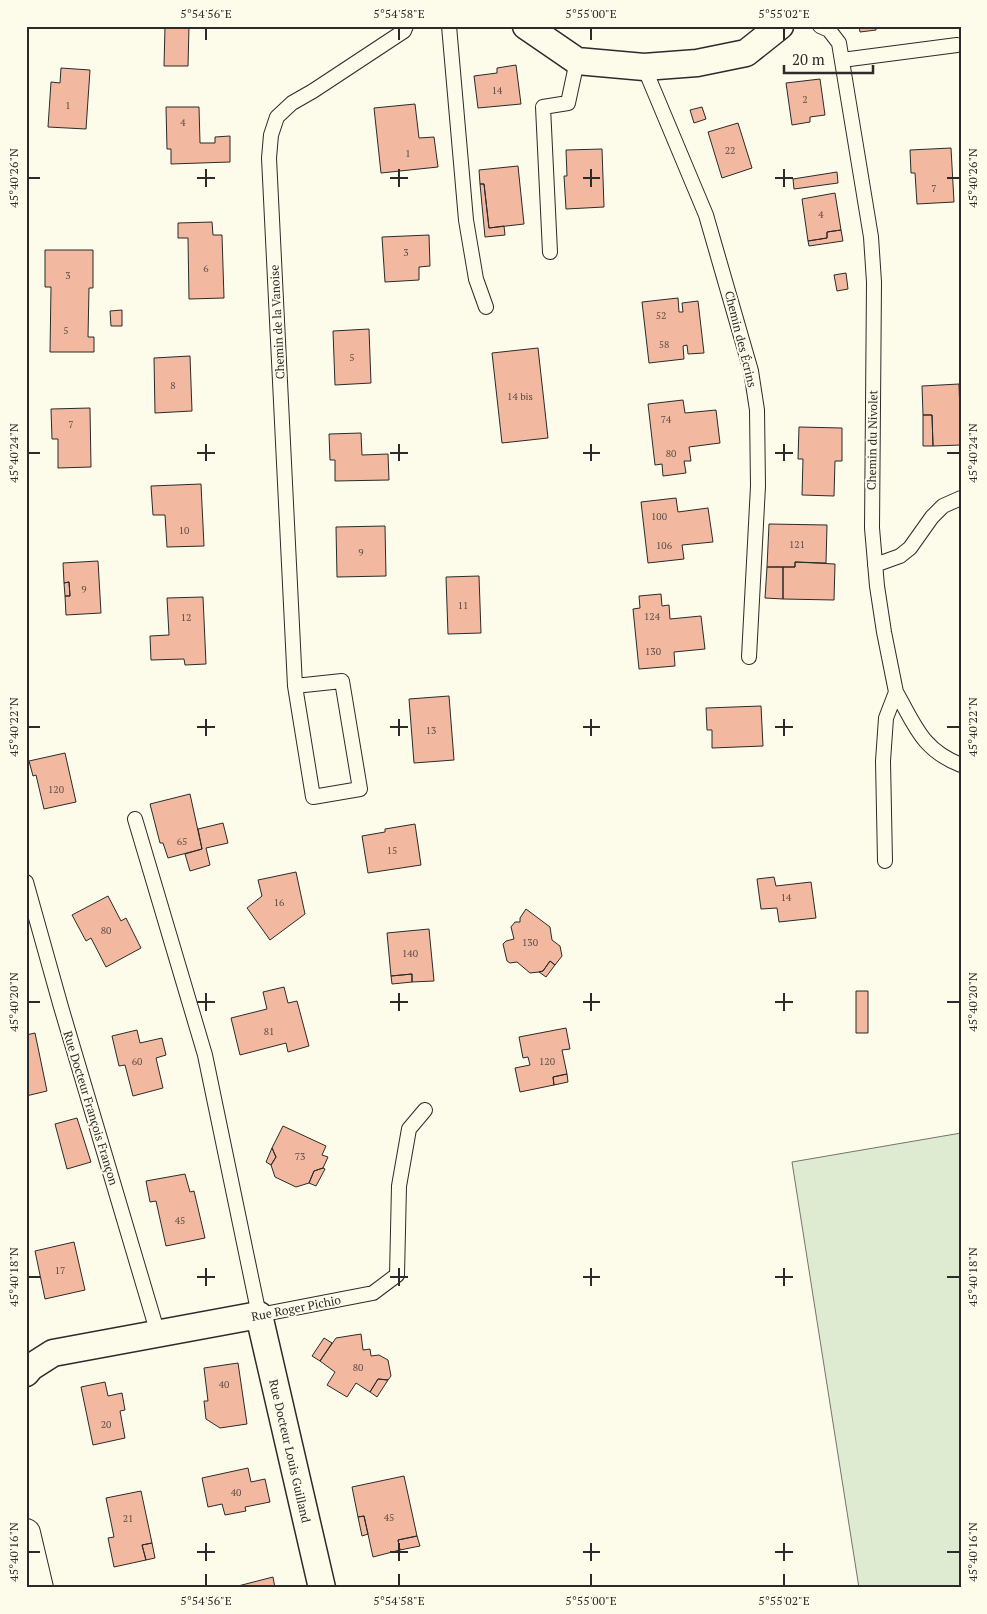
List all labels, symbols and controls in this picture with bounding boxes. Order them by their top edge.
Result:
text: 5°54'56"E [180,6,232,21]
text: 5°54'58"E [373,6,425,21]
text: 5°55'00"E [565,6,617,21]
text: 5°55'02"E [758,6,810,21]
scale bar [784,42,873,74]
text: 20 m [792,49,825,69]
house number: 14 [492,84,503,97]
house number: 2 [802,93,808,106]
house number: 1 [65,99,71,112]
house number: 4 [180,116,186,129]
house number: 22 [725,144,735,157]
house number: 1 [405,147,411,160]
text: 45°40'26"N [6,148,21,208]
text: 45°40'26"N [965,148,980,208]
house number: 7 [931,182,937,195]
house number: 4 [818,208,824,221]
house number: 3 [403,246,409,259]
house number: 6 [203,262,209,275]
street label: Chemin de la Vanoise [267,264,287,380]
house number: 3 [65,269,71,282]
street label: Chemin des Écrins [722,289,760,389]
house number: 52 [656,309,666,322]
house number: 5 [63,324,69,337]
house number: 58 [659,338,669,351]
house number: 5 [349,351,355,364]
house number: 8 [170,379,176,392]
street label: Chemin du Nivolet [864,389,880,490]
house number: 14 bis [507,390,533,403]
house number: 74 [661,413,672,426]
house number: 7 [68,418,74,431]
text: 45°40'24"N [6,423,21,483]
text: 45°40'24"N [965,423,980,483]
house number: 80 [666,447,676,460]
house number: 100 [651,510,667,523]
house number: 10 [179,524,189,537]
house number: 121 [789,538,805,551]
house number: 106 [656,539,673,552]
house number: 9 [358,546,364,559]
house number: 9 [81,583,87,596]
house number: 11 [458,599,468,612]
house number: 124 [644,610,661,623]
house number: 12 [181,611,191,624]
house number: 130 [645,645,661,658]
text: 45°40'22"N [6,697,21,757]
text: 45°40'22"N [965,697,980,757]
house number: 13 [426,724,436,737]
house number: 120 [48,783,64,796]
house number: 65 [177,835,187,848]
house number: 15 [387,844,397,857]
house number: 14 [781,891,792,904]
house number: 16 [274,896,285,909]
house number: 80 [101,924,111,937]
house number: 130 [522,936,538,949]
house number: 140 [402,947,418,960]
text: 45°40'20"N [6,972,21,1032]
text: 45°40'20"N [965,972,980,1032]
house number: 81 [264,1025,274,1038]
street label: Rue Docteur François Françon [60,1029,122,1187]
house number: 60 [132,1055,142,1068]
house number: 120 [539,1055,555,1068]
house number: 73 [295,1150,305,1163]
house number: 45 [175,1214,185,1227]
text: 45°40'18"N [6,1247,21,1307]
text: 45°40'18"N [965,1247,980,1307]
house number: 17 [55,1264,65,1277]
street label: Rue Roger Pichio [250,1292,342,1324]
house number: 80 [353,1361,363,1374]
house number: 40 [219,1378,229,1391]
street label: Rue Docteur Louis Guilland [266,1378,314,1525]
house number: 20 [101,1418,111,1431]
house number: 40 [231,1486,241,1499]
house number: 45 [384,1511,394,1524]
house number: 21 [123,1512,133,1525]
text: 45°40'16"N [6,1522,21,1582]
text: 45°40'16"N [965,1522,980,1582]
text: 5°54'56"E [180,1593,232,1608]
text: 5°54'58"E [373,1593,425,1608]
text: 5°55'00"E [565,1593,617,1608]
text: 5°55'02"E [758,1593,810,1608]

